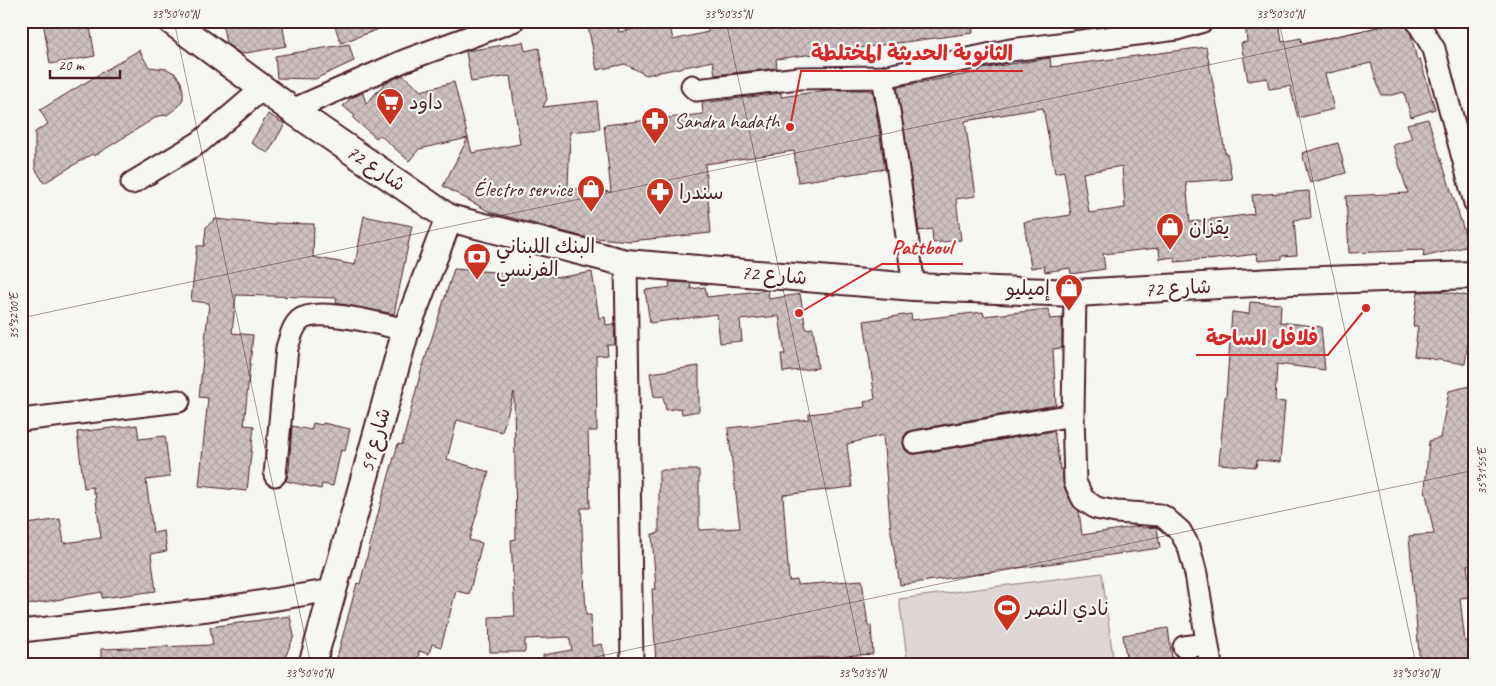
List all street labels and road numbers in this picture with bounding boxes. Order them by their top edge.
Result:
street label: شارع 72 [341,139,410,198]
street label: شارع 72 [740,260,808,291]
street label: شارع 72 [1144,274,1212,303]
street label: شارع 59 [354,405,397,476]

